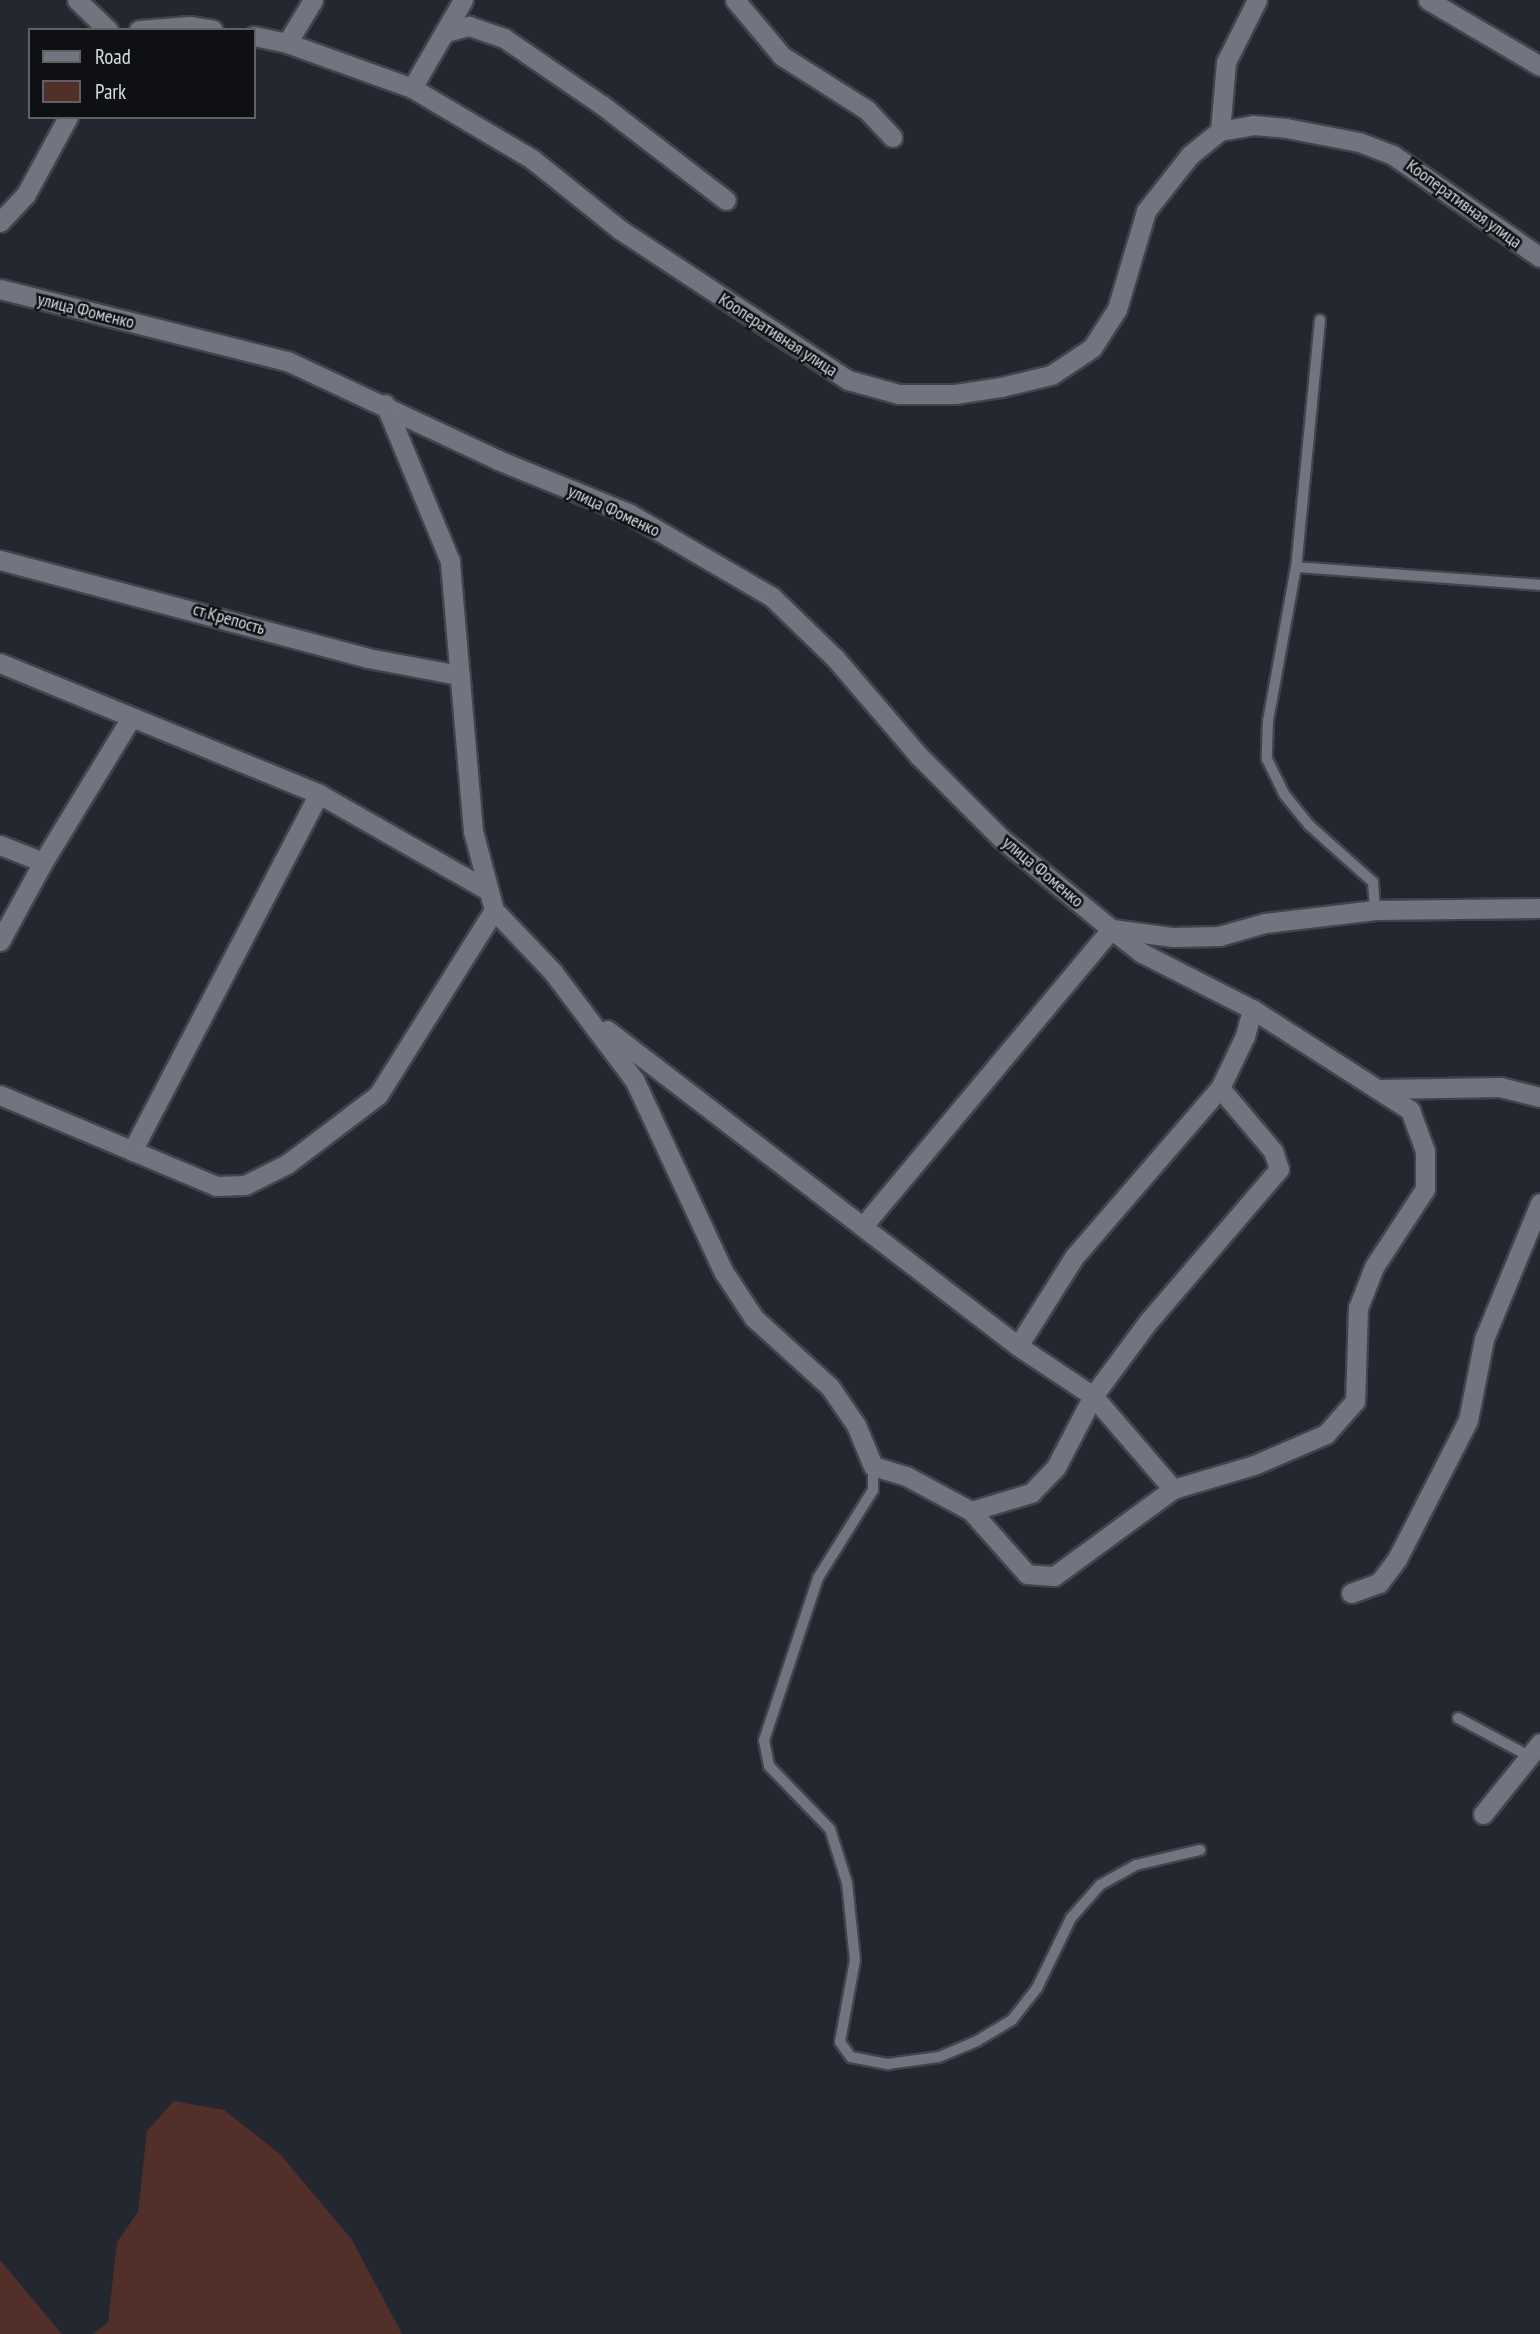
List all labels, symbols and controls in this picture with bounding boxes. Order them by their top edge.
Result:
legend [28,28,256,119]
text: Road [95,43,131,70]
text: Park [95,78,126,105]
street label: Кооперативная улица [1402,155,1526,253]
street label: улица Фоменко [35,289,137,333]
street label: Кооперативная улица [715,289,841,381]
street label: улица Фоменко [565,480,663,542]
street label: ст Крепость [190,598,268,640]
street label: улица Фоменко [998,832,1088,912]

